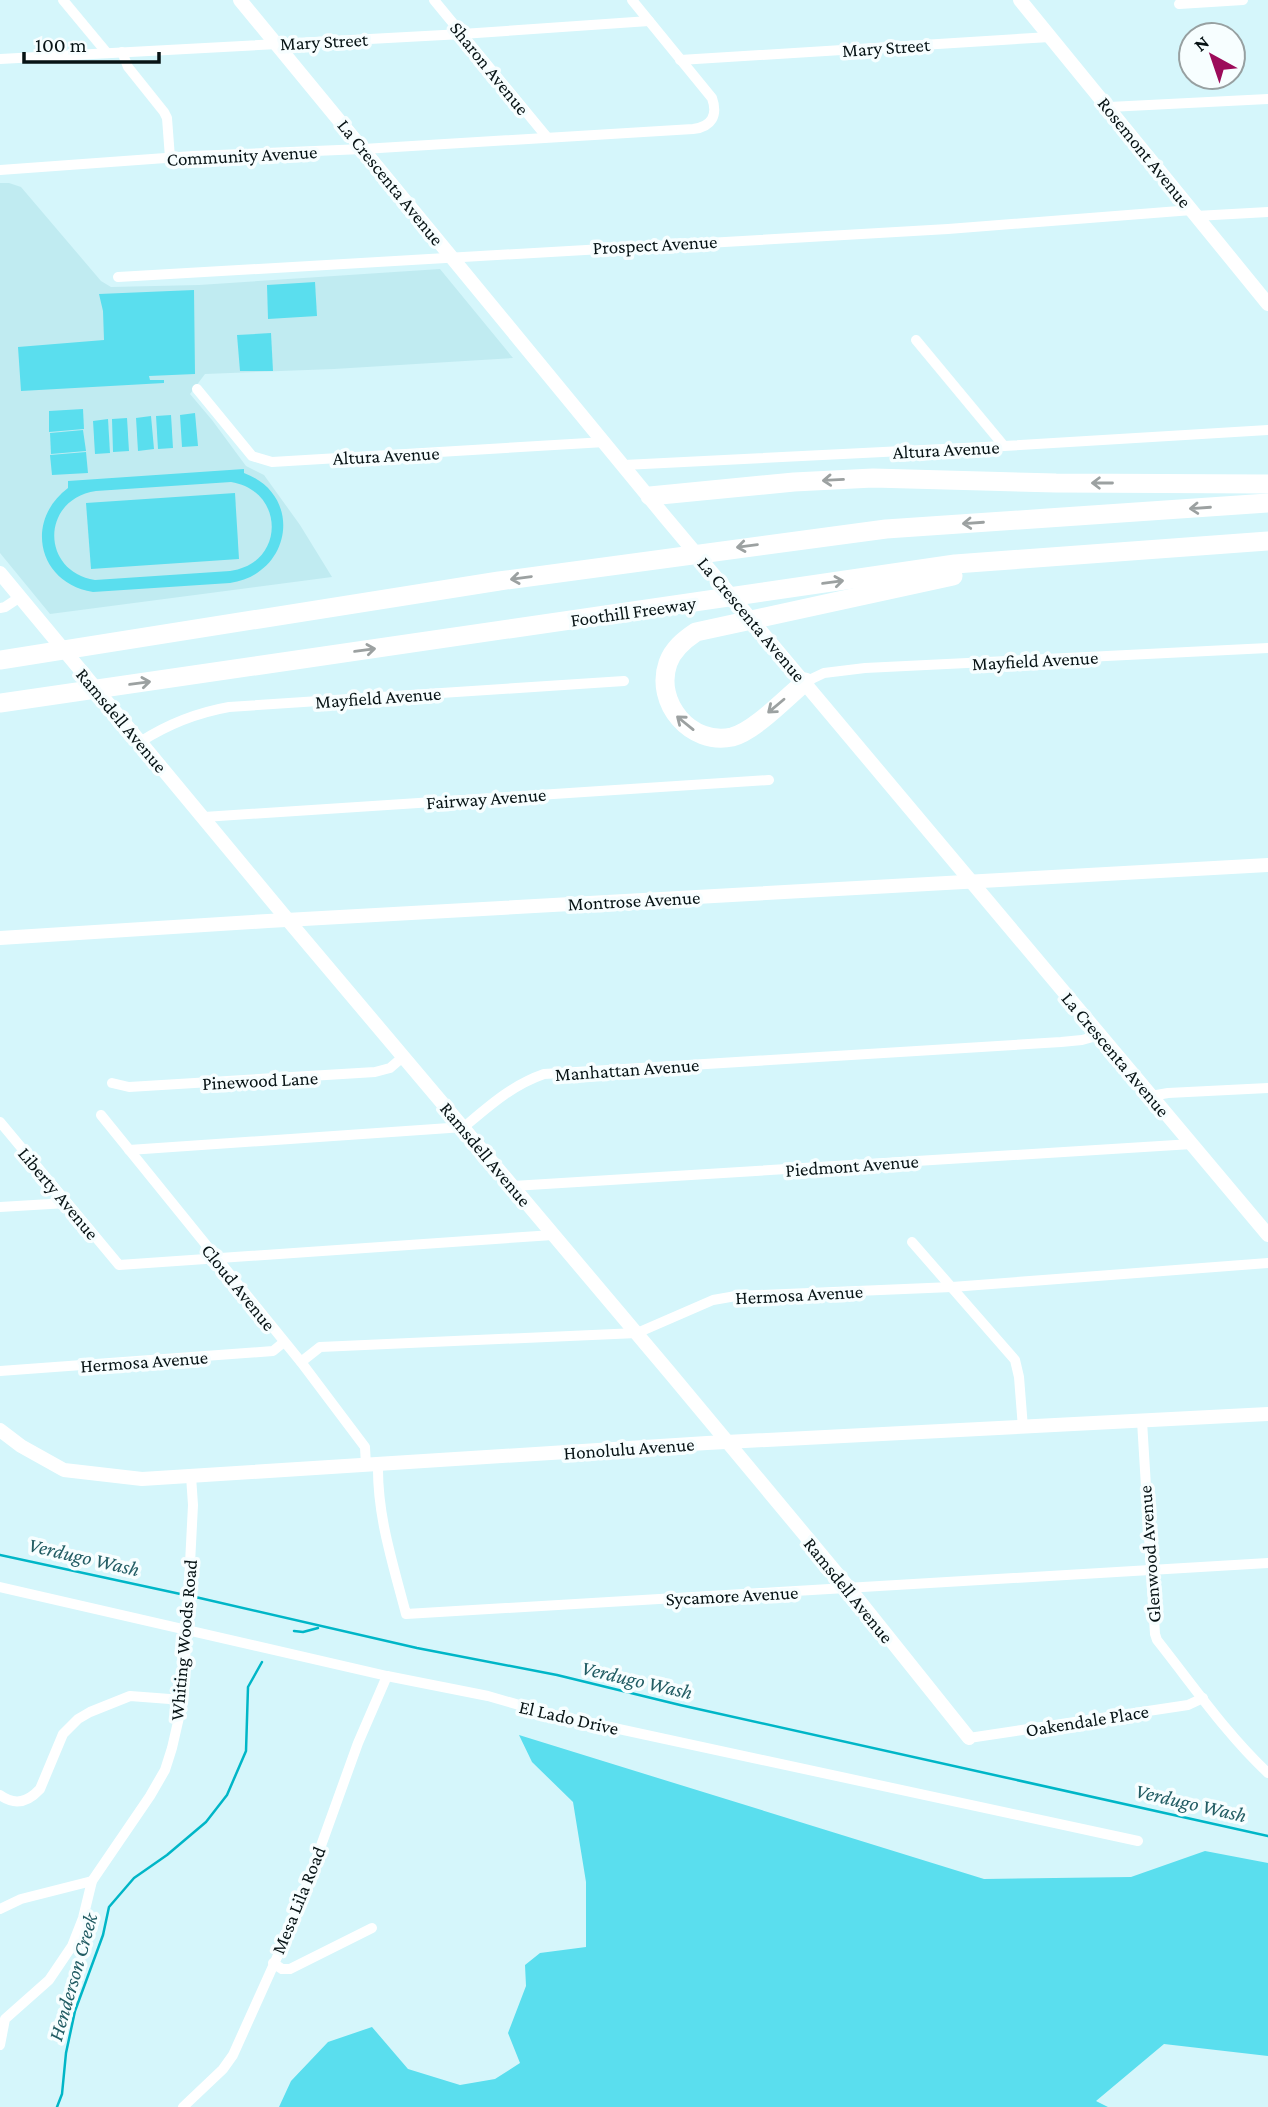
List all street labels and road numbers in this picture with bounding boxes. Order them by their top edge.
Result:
street label: Sharon Avenue [446,18,533,119]
street label: Mary Street [279,29,369,54]
street label: Mary Street [841,34,931,61]
street label: Rosemont Avenue [1094,93,1196,212]
street label: La Crescenta Avenue [333,115,448,250]
street label: Community Avenue [166,141,318,170]
street label: Prospect Avenue [592,231,718,258]
street label: Altura Avenue [892,436,1000,463]
street label: Altura Avenue [332,442,440,469]
street label: La Crescenta Avenue [693,553,810,686]
street label: Foothill Freeway [569,592,697,631]
street label: Mayfield Avenue [971,647,1099,674]
street label: Ramsdell Avenue [72,664,171,777]
street label: Mayfield Avenue [314,683,442,712]
street label: Fairway Avenue [425,784,547,813]
street label: Montrose Avenue [567,887,701,914]
street label: La Crescenta Avenue [1057,988,1174,1121]
street label: Manhattan Avenue [554,1054,700,1085]
street label: Pinewood Lane [202,1067,319,1094]
street label: Ramsdell Avenue [436,1098,535,1211]
street label: Liberty Avenue [14,1143,103,1244]
street label: Piedmont Avenue [785,1150,919,1181]
street label: Cloud Avenue [197,1240,280,1335]
street label: Hermosa Avenue [735,1281,864,1308]
street label: Hermosa Avenue [79,1347,209,1376]
street label: Honolulu Avenue [563,1433,695,1464]
street label: Glenwood Avenue [1134,1485,1165,1623]
street label: Ramsdell Avenue [800,1533,898,1647]
street label: Whiting Woods Road [166,1558,201,1722]
street label: Sycamore Avenue [665,1582,799,1609]
street label: El Lado Drive [517,1696,621,1739]
street label: Oakendale Place [1024,1700,1150,1741]
street label: Mesa Lila Road [267,1843,330,1957]

